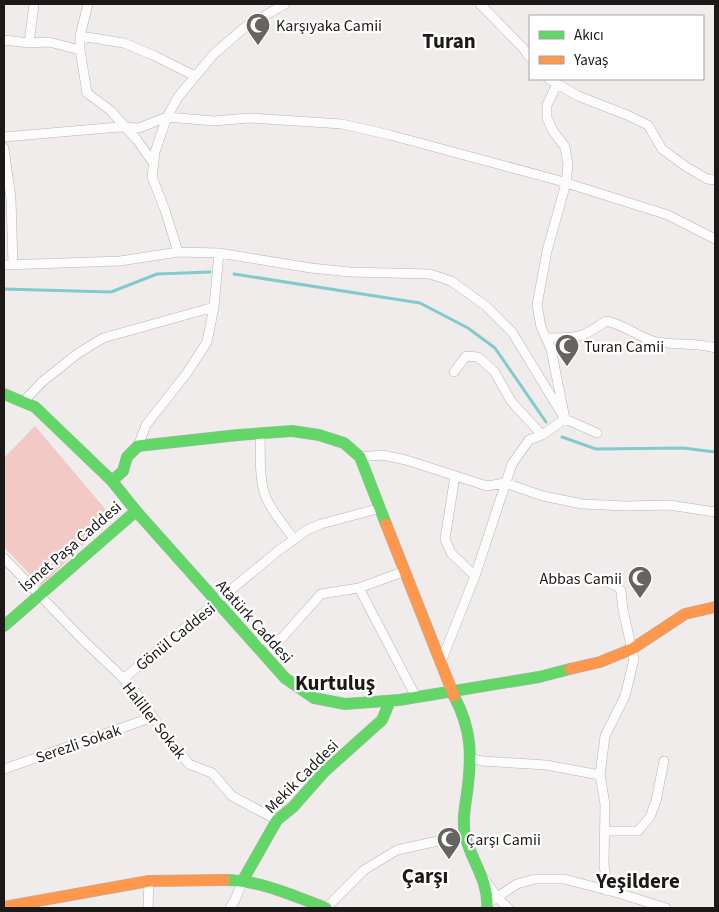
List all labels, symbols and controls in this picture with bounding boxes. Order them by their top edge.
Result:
mosque icon: Karşıyaka Camii [245,12,271,46]
place label: Karşıyaka Camii [276,15,382,37]
legend [529,15,704,80]
text: Akıcı [574,25,604,46]
district label: Turan [422,26,476,56]
text: Yavaş [573,50,608,71]
mosque icon: Turan Camii [554,333,580,367]
place label: Turan Camii [584,336,664,358]
street label: İsmet Paşa Caddesi [15,496,126,597]
mosque icon: Abbas Camii [627,565,653,599]
place label: Abbas Camii [540,568,622,590]
street label: Atatürk Caddesi [211,575,298,668]
street label: Gönül Caddesi [131,598,220,676]
district label: Kurtuluş [295,668,375,698]
street label: Haliller Sokak [117,677,191,764]
street label: Serezli Sokak [33,719,124,769]
street label: Mekik Caddesi [260,735,343,818]
mosque icon: Çarşı Camii [436,826,462,860]
place label: Çarşı Camii [466,829,541,851]
district label: Çarşı [402,861,448,891]
district label: Yeşildere [595,866,680,896]

